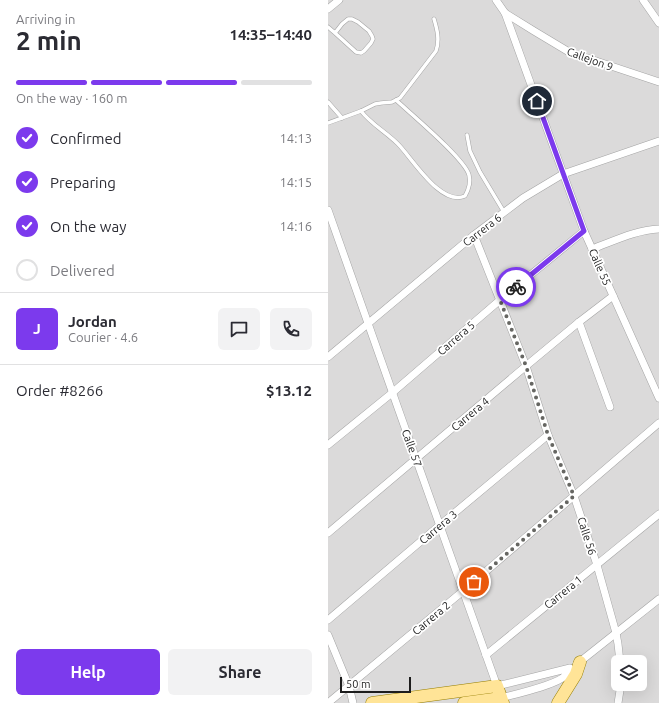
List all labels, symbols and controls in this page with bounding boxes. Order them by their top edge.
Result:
text: Arriving in [16,12,75,26]
text: 2 min [16,26,82,55]
text: 14:35–14:40 [229,26,312,43]
street label: Callejon 9 [565,45,615,73]
pin [520,84,554,118]
icon: home [526,90,548,112]
text: On the way · 160 m [16,91,128,105]
icon: check [16,127,38,149]
text: Confirmed [50,130,122,147]
text: 14:13 [279,131,312,145]
icon: check [16,171,38,193]
text: Preparing [50,174,116,191]
text: 14:15 [279,175,312,189]
street label: Carrera 6 [460,211,504,249]
icon: check [16,215,38,237]
text: On the way [50,218,126,235]
text: 14:16 [279,219,312,233]
street label: Calle 55 [587,247,613,287]
text: Delivered [50,262,115,279]
courier [496,267,536,307]
icon: bike [505,276,527,298]
button: chat [218,308,260,350]
button: phone [270,308,312,350]
text: Jordan [68,313,117,330]
street label: Carrera 5 [435,319,477,357]
text: J [33,320,41,337]
text: Courier · 4.6 [68,330,138,344]
text: Order #8266 [16,382,103,399]
text: $13.12 [266,382,312,399]
street label: Carrera 4 [449,395,491,433]
street label: Calle 57 [400,428,424,468]
street label: Carrera 3 [417,508,459,546]
street label: Calle 56 [575,516,599,556]
pin [457,565,491,599]
icon: bag [463,571,485,593]
street label: Carrera 1 [542,573,584,611]
street label: Carrera 2 [410,599,452,637]
button: Help [16,649,160,695]
button: Share [168,649,312,695]
map controls [611,655,647,691]
button: layers [611,655,647,691]
scale bar [340,675,411,694]
text: 50 m [346,678,370,690]

